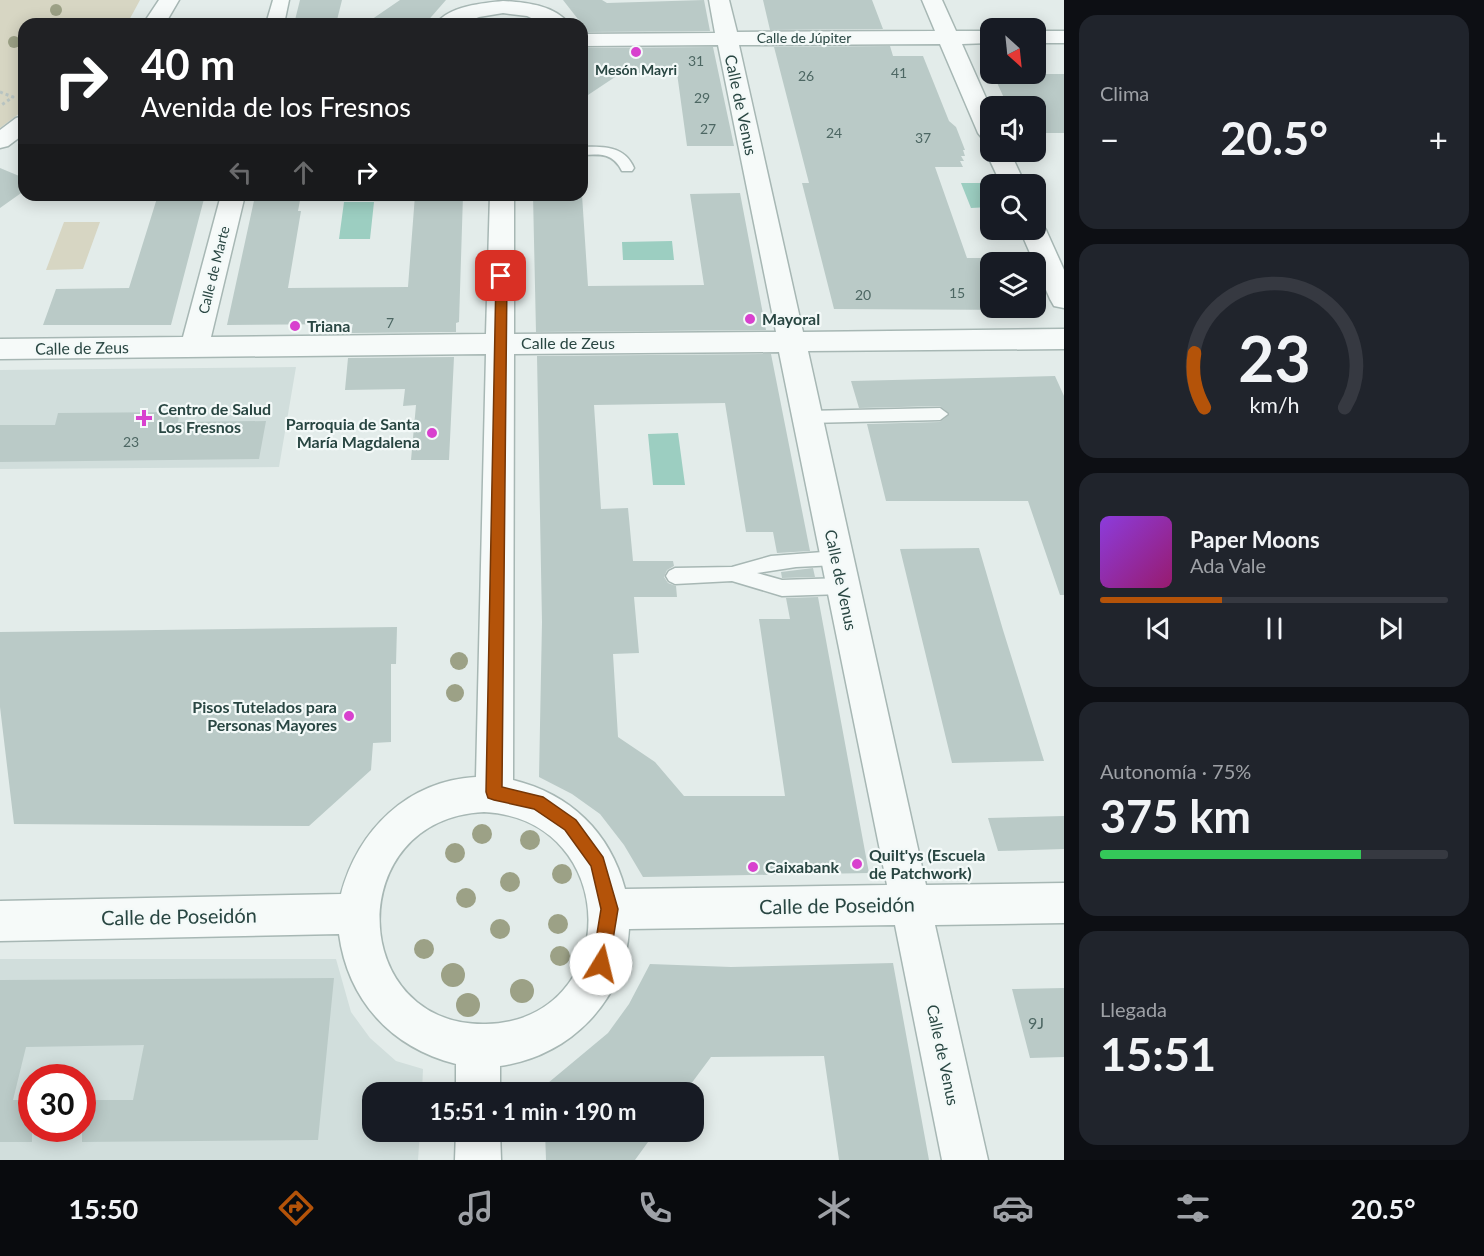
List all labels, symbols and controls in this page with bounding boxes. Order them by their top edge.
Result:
north arrow [980,18,1046,84]
map controls [980,18,1046,318]
street label: Calle de Júpiter [757,29,851,46]
text: 40 m [141,39,235,89]
icon: right [42,42,120,120]
marker: Mesón Mayri [629,45,643,59]
house number: 31 [688,52,704,69]
street label: Calle de Venus [722,53,761,157]
place label: Mesón Mayri [595,61,677,78]
house number: 41 [891,64,907,81]
house number: 26 [798,67,814,84]
text: Clima [1100,81,1149,105]
house number: 29 [694,89,710,106]
text: Avenida de los Fresnos [141,90,411,123]
button: sound [980,96,1046,162]
text: 20.5° [1220,111,1328,165]
text: − [1100,119,1119,159]
text: + [1429,119,1448,159]
house number: 27 [700,120,716,137]
house number: 24 [826,124,842,141]
house number: 37 [915,129,931,146]
icon: left [224,156,257,189]
icon: ahead [287,156,320,189]
icon: right [350,156,383,189]
button: search [980,174,1046,240]
street label: Calle de Marte [194,224,233,316]
pin [475,250,526,301]
button: layers [980,252,1046,318]
icon: arrive [484,259,517,292]
house number: 15 [949,284,965,301]
house number: 20 [855,286,871,303]
place label: Mayoral [762,309,820,328]
marker: Mayoral [743,312,757,326]
house number: 7 [386,314,394,331]
place label: Triana [307,316,350,335]
marker: Triana [288,319,302,333]
text: 23 [1238,320,1310,395]
street label: Calle de Zeus [521,333,615,352]
street label: Calle de Zeus [35,337,129,358]
text: km/h [1249,392,1299,418]
place label: Centro de Salud Los Fresnos [158,399,271,436]
marker: Centro de Salud Los Fresnos [135,409,153,427]
place label: Parroquia de Santa María Magdalena [286,414,420,451]
marker: Parroquia de Santa María Magdalena [425,426,439,440]
house number: 23 [123,433,139,450]
text: Paper Moons [1190,526,1320,553]
street label: Calle de Venus [822,528,861,632]
text: Ada Vale [1190,553,1266,577]
icon: previous [1142,612,1175,645]
icon: pause [1258,612,1291,645]
icon: next [1374,612,1407,645]
place label: Pisos Tutelados para Personas Mayores [192,697,337,734]
marker: Pisos Tutelados para Personas Mayores [342,709,356,723]
text: Autonomía · 75% [1100,759,1251,783]
text: 375 km [1100,789,1251,843]
place label: Quilt'ys (Escuela de Patchwork) [869,845,985,882]
place label: Caixabank [765,857,839,876]
marker: Quilt'ys (Escuela de Patchwork) [850,857,864,871]
marker: Caixabank [746,860,760,874]
street label: Calle de Poseidón [759,892,915,918]
street label: Calle de Poseidón [101,903,257,929]
position arrow [569,932,633,996]
text: Llegada [1100,997,1167,1021]
street label: Calle de Venus [924,1003,963,1107]
house number: 9J [1028,1013,1044,1032]
text: 15:51 [1100,1027,1216,1081]
speed limit sign: 30 [18,1064,96,1142]
text: 15:51 · 1 min · 190 m [430,1098,636,1125]
icon: directions [275,1187,317,1229]
icon: music [455,1187,497,1229]
icon: phone [634,1187,676,1229]
icon: climate [813,1187,855,1229]
icon: car [992,1187,1034,1229]
icon: filters [1172,1187,1214,1229]
text: 15:50 [69,1192,138,1225]
text: 20.5° [1351,1192,1415,1225]

